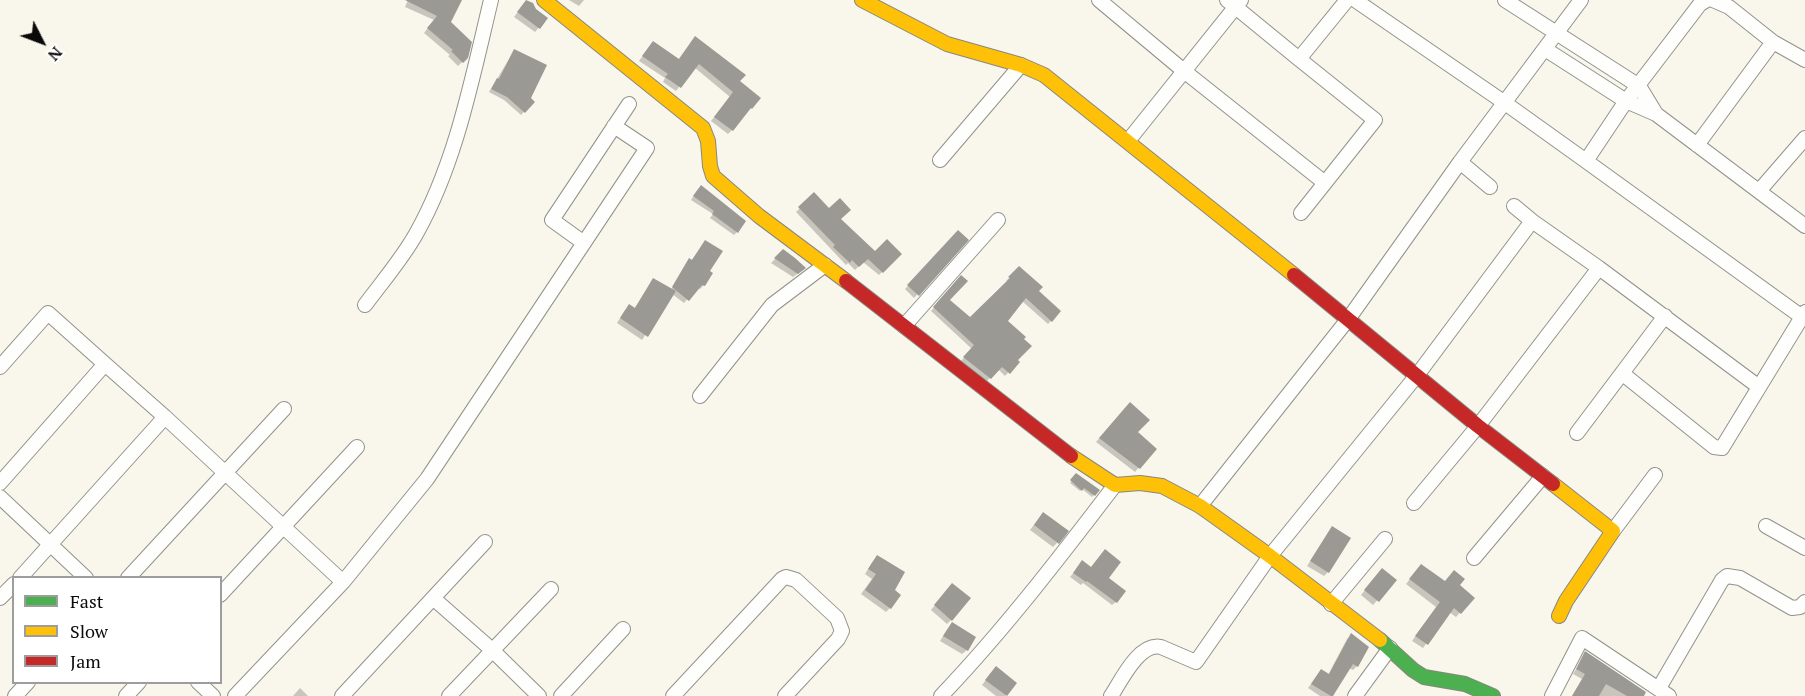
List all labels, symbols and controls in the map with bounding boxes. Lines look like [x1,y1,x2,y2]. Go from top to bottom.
north arrow [12,12,72,72]
text: N [43,42,68,66]
legend [12,576,222,684]
text: Fast [70,589,103,613]
text: Slow [70,619,108,643]
text: Jam [70,649,101,673]

